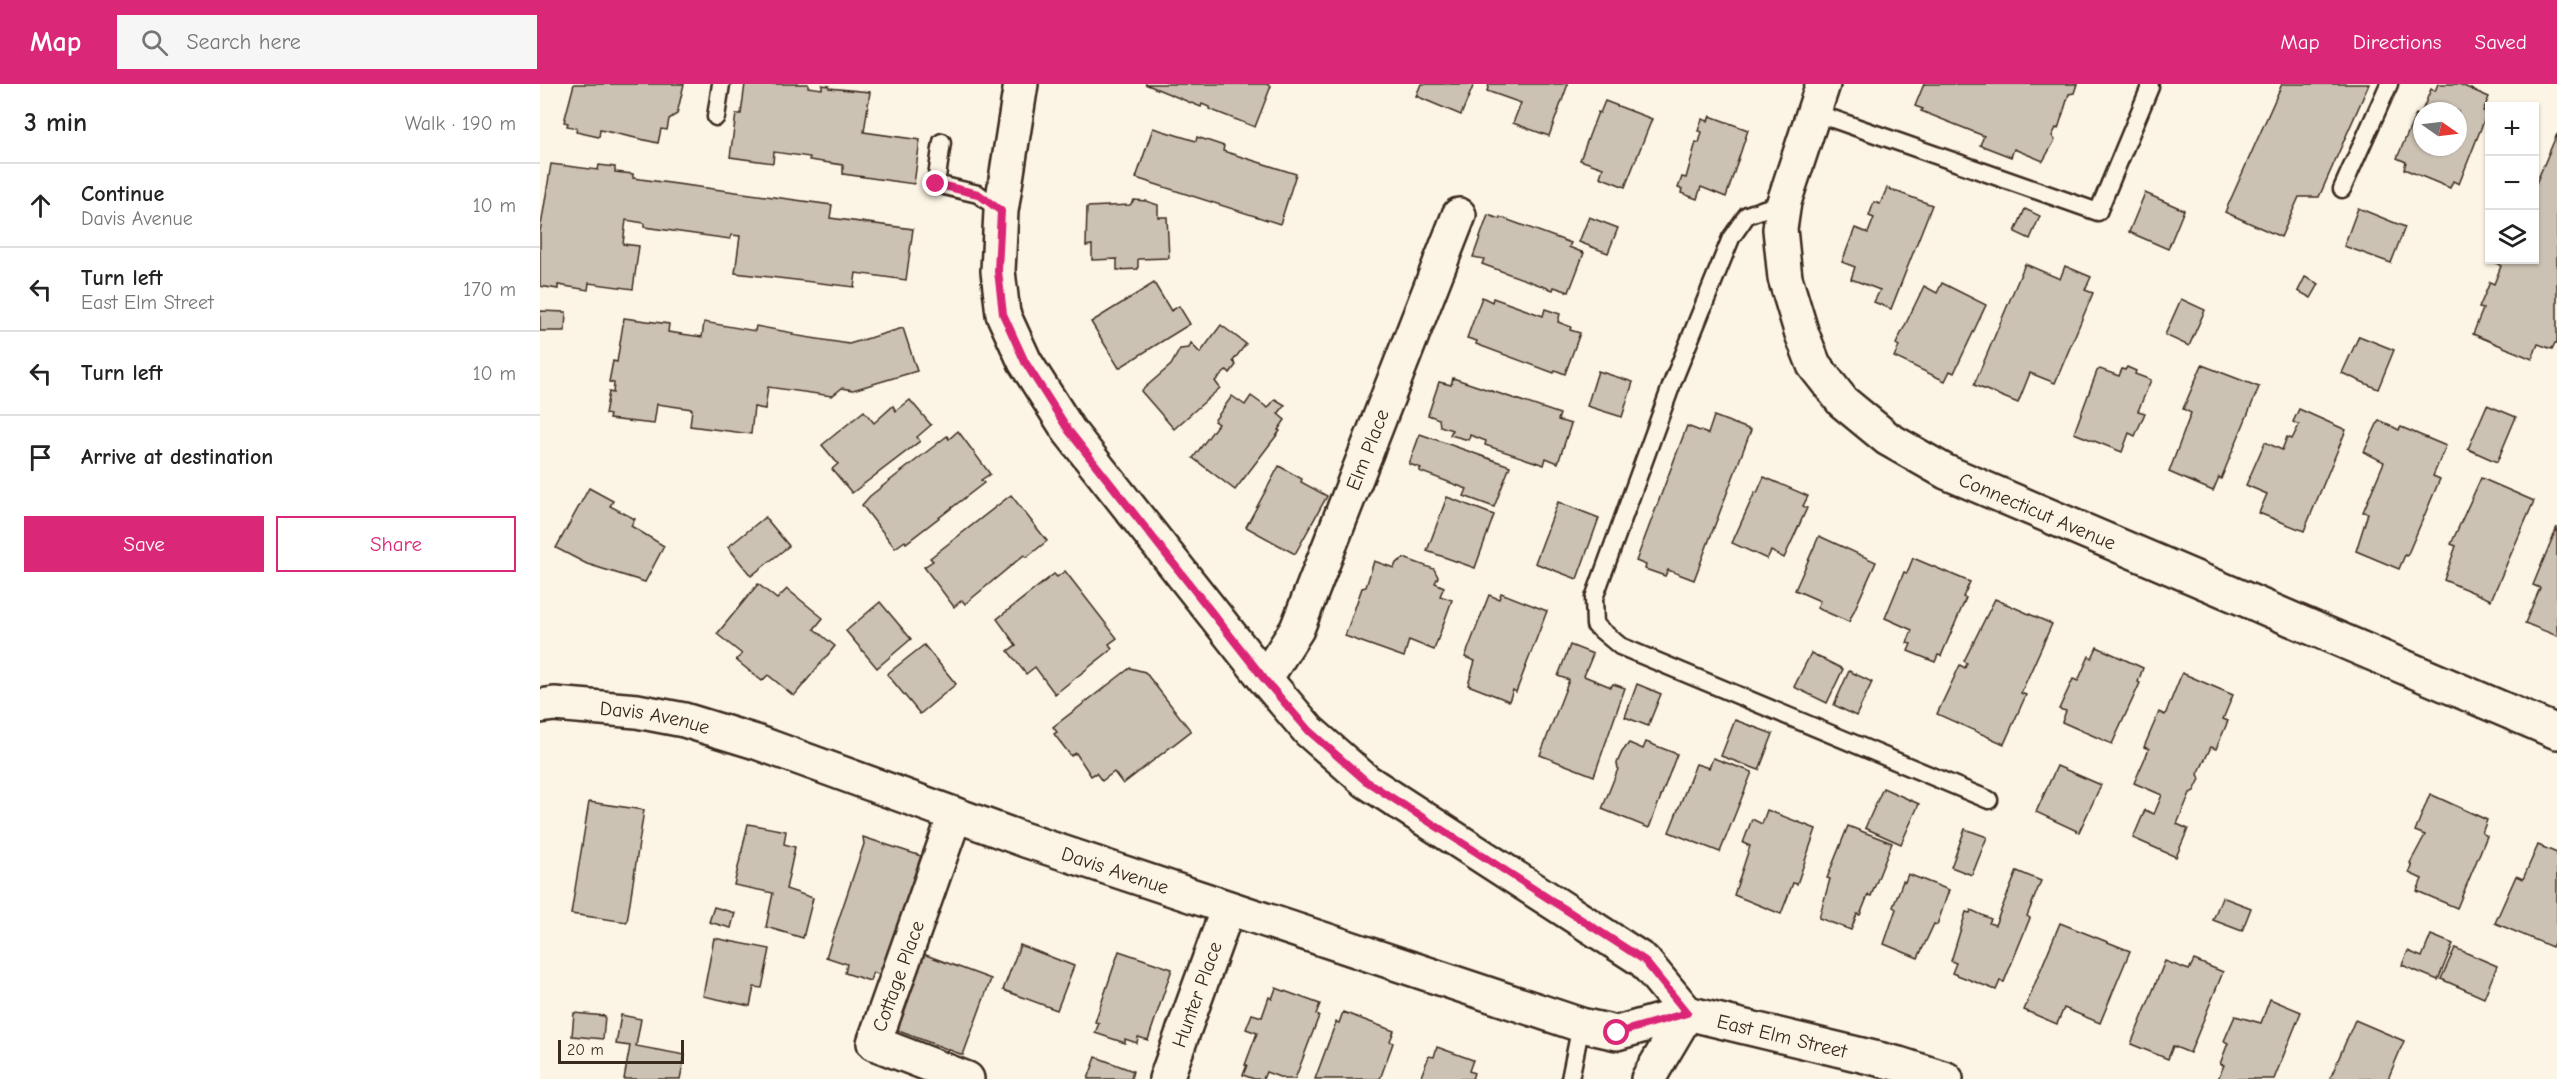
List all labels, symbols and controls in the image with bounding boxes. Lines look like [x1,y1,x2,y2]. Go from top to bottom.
search box [117,15,537,69]
text: Map [30,26,81,58]
icon: search [138,26,171,59]
text: Search here [186,29,301,55]
text: Map [2280,30,2320,54]
text: Directions [2353,30,2442,54]
text: Saved [2475,30,2527,54]
north arrow [2413,102,2467,156]
map controls [2485,102,2539,264]
button: + [2485,102,2539,156]
text: 3 min [24,108,87,138]
text: Walk · 190 m [405,112,516,135]
button: − [2485,156,2539,210]
route end [922,170,948,196]
text: Continue [81,181,164,207]
icon: ahead [24,189,57,222]
text: 10 m [473,194,516,217]
text: Davis Avenue [81,207,193,230]
button: layers [2485,210,2539,264]
text: Turn left [81,265,163,291]
icon: left [24,273,57,306]
text: 170 m [463,278,516,301]
text: East Elm Street [81,291,214,314]
icon: left [24,357,57,390]
text: Turn left [81,360,163,386]
text: 10 m [473,362,516,385]
street label: Elm Place [1341,406,1394,494]
icon: arrive [24,441,57,474]
text: Arrive at destination [81,444,273,470]
street label: Connecticut Avenue [1955,468,2119,555]
button: Save [24,516,264,572]
button: Share [276,516,516,572]
street label: Davis Avenue [599,697,713,739]
street label: Davis Avenue [1058,842,1172,899]
street label: Cottage Place [868,917,929,1035]
street label: Hunter Place [1167,938,1227,1051]
street label: East Elm Street [1715,1010,1850,1063]
route start [1603,1019,1629,1045]
scale bar [558,1037,684,1064]
text: 20 m [567,1041,604,1059]

